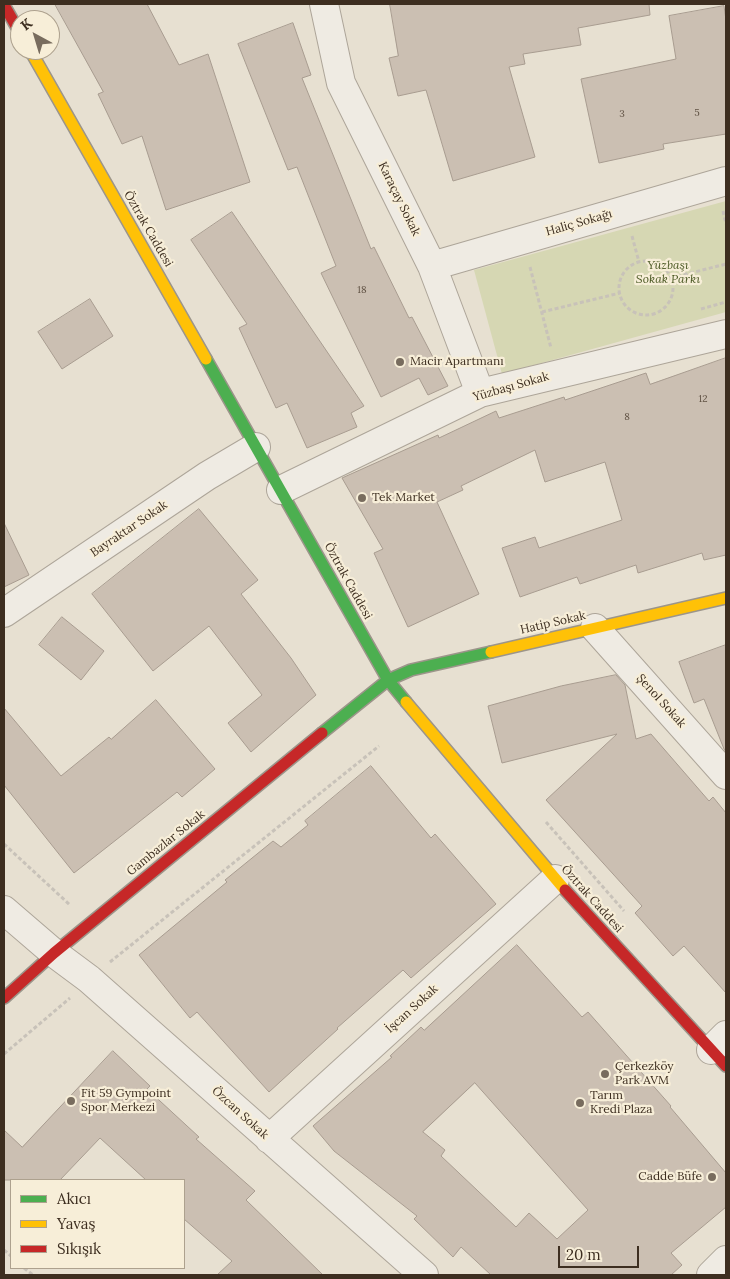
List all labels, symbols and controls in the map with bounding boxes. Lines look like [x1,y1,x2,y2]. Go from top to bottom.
north arrow [10,10,60,60]
text: K [17,14,36,34]
house number: 5 [694,107,700,119]
house number: 3 [619,108,625,120]
street label: Karaçay Sokak [375,160,423,238]
street label: Öztrak Caddesi [120,188,176,270]
street label: Haliç Sokağı [544,207,614,239]
park label: Yüzbaşı Sokak Parkı [636,259,700,287]
house number: 18 [357,284,367,296]
place label: Macir Apartmanı [410,355,504,369]
marker: Macir Apartmanı [394,356,406,368]
street label: Yüzbaşı Sokak [471,369,551,405]
house number: 12 [698,393,708,405]
house number: 8 [624,411,630,423]
place label: Tek Market [372,491,435,505]
marker: Tek Market [356,492,368,504]
street label: Bayraktar Sokak [88,498,170,560]
street label: Öztrak Caddesi [321,540,375,622]
street label: Hatip Sokak [519,608,587,638]
street label: Şenol Sokak [633,671,689,731]
street label: Gambazlar Sokak [124,807,208,879]
street label: Öztrak Caddesi [558,862,626,936]
street label: İşcan Sokak [383,982,441,1036]
place label: Çerkezköy Park AVM [615,1060,674,1088]
marker: Çerkezköy Park AVM [599,1068,611,1080]
street label: Özcan Sokak [209,1084,271,1142]
place label: Fit 59 Gympoint Spor Merkezi [81,1087,171,1115]
place label: Tarım Kredi Plaza [590,1089,652,1117]
marker: Fit 59 Gympoint Spor Merkezi [65,1095,77,1107]
marker: Tarım Kredi Plaza [574,1097,586,1109]
place label: Cadde Büfe [638,1170,702,1184]
marker: Cadde Büfe [706,1171,718,1183]
legend [10,1179,185,1269]
text: Akıcı [57,1189,91,1208]
text: Yavaş [57,1214,95,1233]
scale bar [560,1236,641,1268]
text: Sıkışık [57,1239,101,1258]
text: 20 m [566,1245,601,1264]

